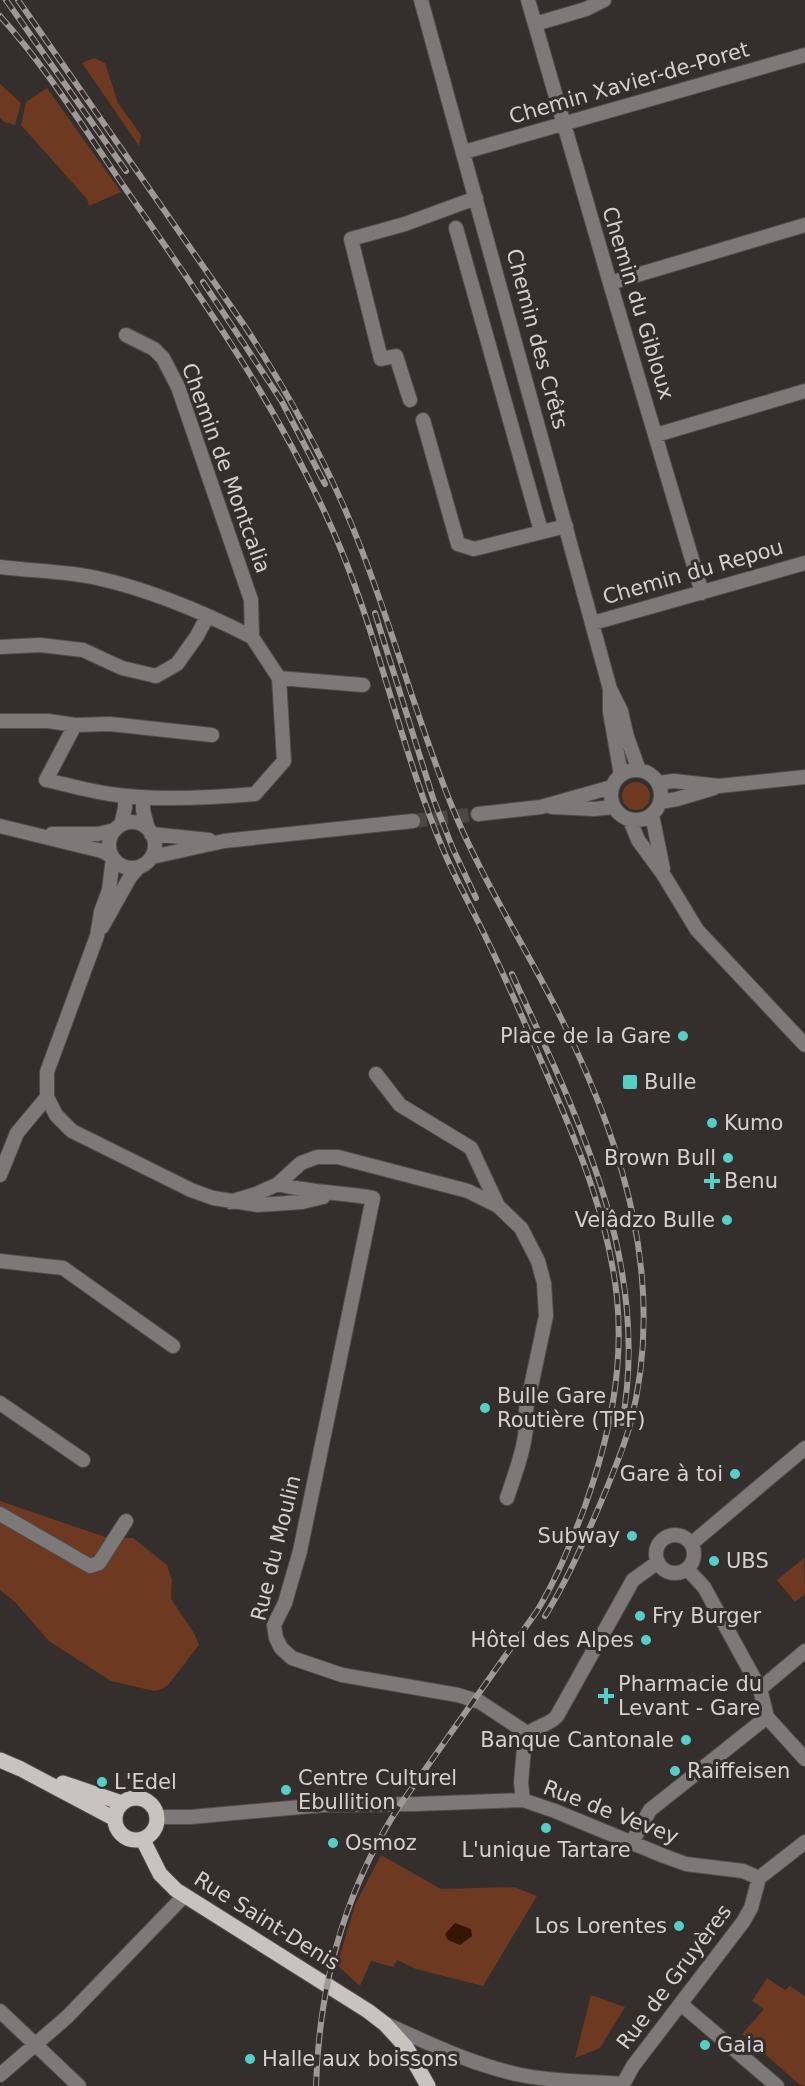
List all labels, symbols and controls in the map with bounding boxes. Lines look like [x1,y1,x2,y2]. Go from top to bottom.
street label: Chemin Xavier-de-Poret [506,37,752,129]
street label: Chemin du Gibloux [597,204,679,402]
street label: Chemin des Crêts [501,246,573,432]
street label: Chemin de Montcalia [177,360,275,576]
street label: Chemin du Repou [600,535,786,609]
place label: Place de la Gare [500,1024,671,1048]
marker: Place de la Gare [676,1029,690,1043]
place label: Bulle [644,1070,696,1094]
marker: Bulle [621,1073,639,1091]
place label: Kumo [724,1111,783,1135]
marker: Kumo [705,1116,719,1130]
place label: Brown Bull [604,1146,716,1170]
marker: Brown Bull [721,1151,735,1165]
place label: Benu [724,1169,778,1193]
marker: Benu [705,1174,719,1188]
place label: Velâdzo Bulle [574,1208,715,1232]
marker: Velâdzo Bulle [720,1213,734,1227]
place label: Bulle Gare Routière (TPF) [497,1384,646,1432]
marker: Bulle Gare Routière (TPF) [478,1401,492,1415]
place label: Gare à toi [620,1462,723,1486]
marker: Gare à toi [728,1467,742,1481]
street label: Rue du Moulin [246,1473,306,1623]
place label: Subway [538,1524,620,1548]
marker: Subway [625,1529,639,1543]
place label: UBS [726,1549,769,1573]
marker: UBS [707,1554,721,1568]
place label: Fry Burger [652,1604,762,1628]
marker: Fry Burger [633,1609,647,1623]
place label: Hôtel des Alpes [470,1628,634,1652]
marker: Hôtel des Alpes [639,1633,653,1647]
place label: Pharmacie du Levant - Gare [618,1672,762,1720]
marker: Pharmacie du Levant - Gare [599,1689,613,1703]
place label: Banque Cantonale [480,1728,674,1752]
marker: Banque Cantonale [679,1733,693,1747]
place label: Raiffeisen [687,1759,790,1783]
marker: Raiffeisen [668,1764,682,1778]
place label: Centre Culturel Ebullition [298,1766,457,1814]
place label: L'Edel [114,1770,177,1794]
marker: L'Edel [95,1775,109,1789]
street label: Rue de Vevey [540,1775,682,1849]
marker: Centre Culturel Ebullition [279,1783,293,1797]
marker: L'unique Tartare [539,1821,553,1835]
place label: Osmoz [345,1831,417,1855]
marker: Osmoz [326,1836,340,1850]
place label: L'unique Tartare [461,1838,631,1862]
street label: Rue Saint-Denis [190,1867,344,1975]
street label: Rue de Gruyères [612,1900,736,2054]
place label: Los Lorentes [535,1914,667,1938]
marker: Los Lorentes [672,1919,686,1933]
place label: Gaia [717,2033,765,2057]
marker: Gaia [698,2038,712,2052]
place label: Halle aux boissons [262,2047,458,2071]
marker: Halle aux boissons [243,2052,257,2066]

